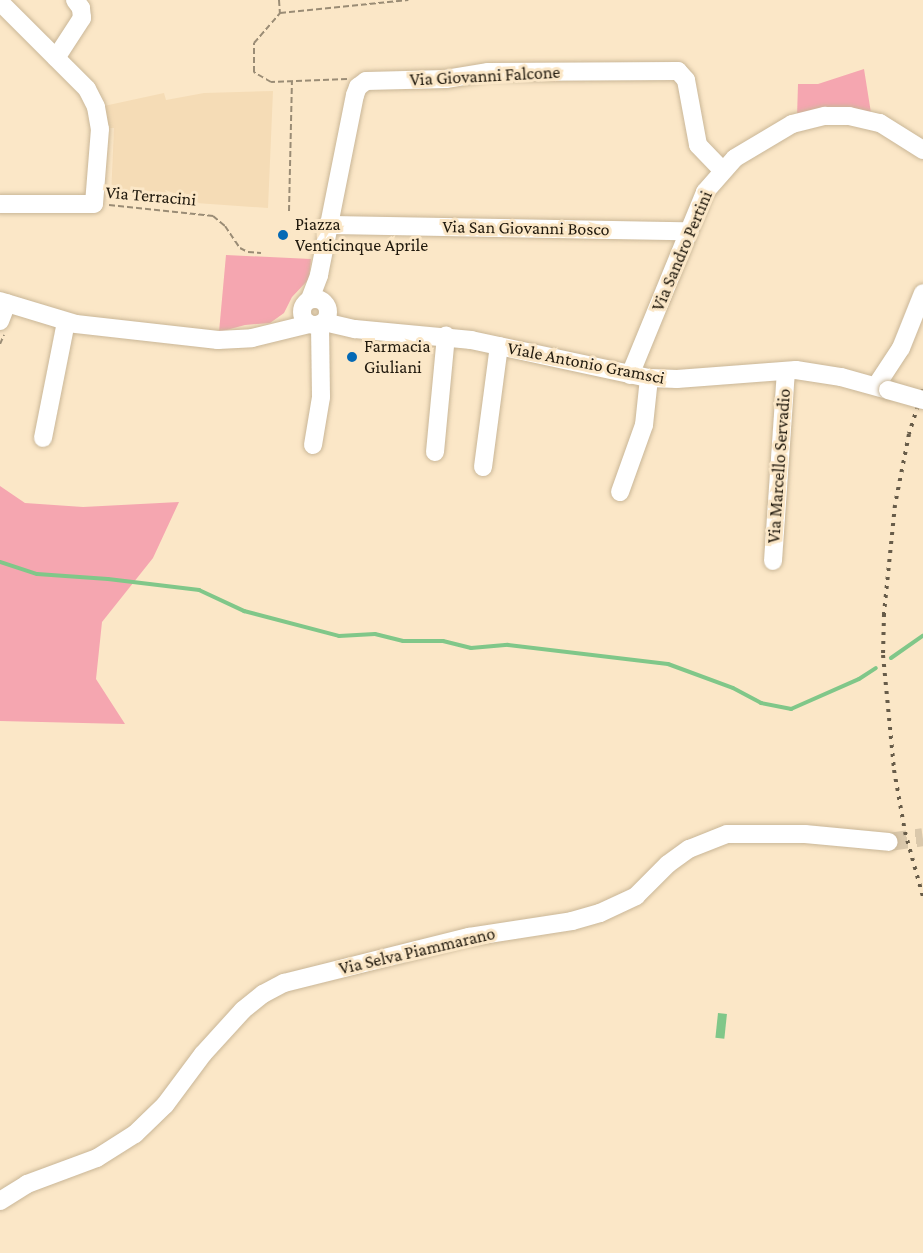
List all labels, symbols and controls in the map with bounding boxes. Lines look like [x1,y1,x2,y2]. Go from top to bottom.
street label: Via Giovanni Falcone [409,61,561,91]
street label: Via Terracini [105,181,197,211]
street label: Via Sandro Pertini [647,188,717,314]
place label: Piazza Venticinque Aprile [295,214,428,256]
street label: Via San Giovanni Bosco [442,216,610,240]
marker: Piazza Venticinque Aprile [276,228,290,242]
place label: Farmacia Giuliani [364,336,431,378]
street label: Viale Antonio Gramsci [505,337,667,389]
marker: Farmacia Giuliani [345,350,359,364]
street label: Via Marcello Servadio [763,388,795,544]
street label: Via Selva Piammarano [337,923,497,979]

